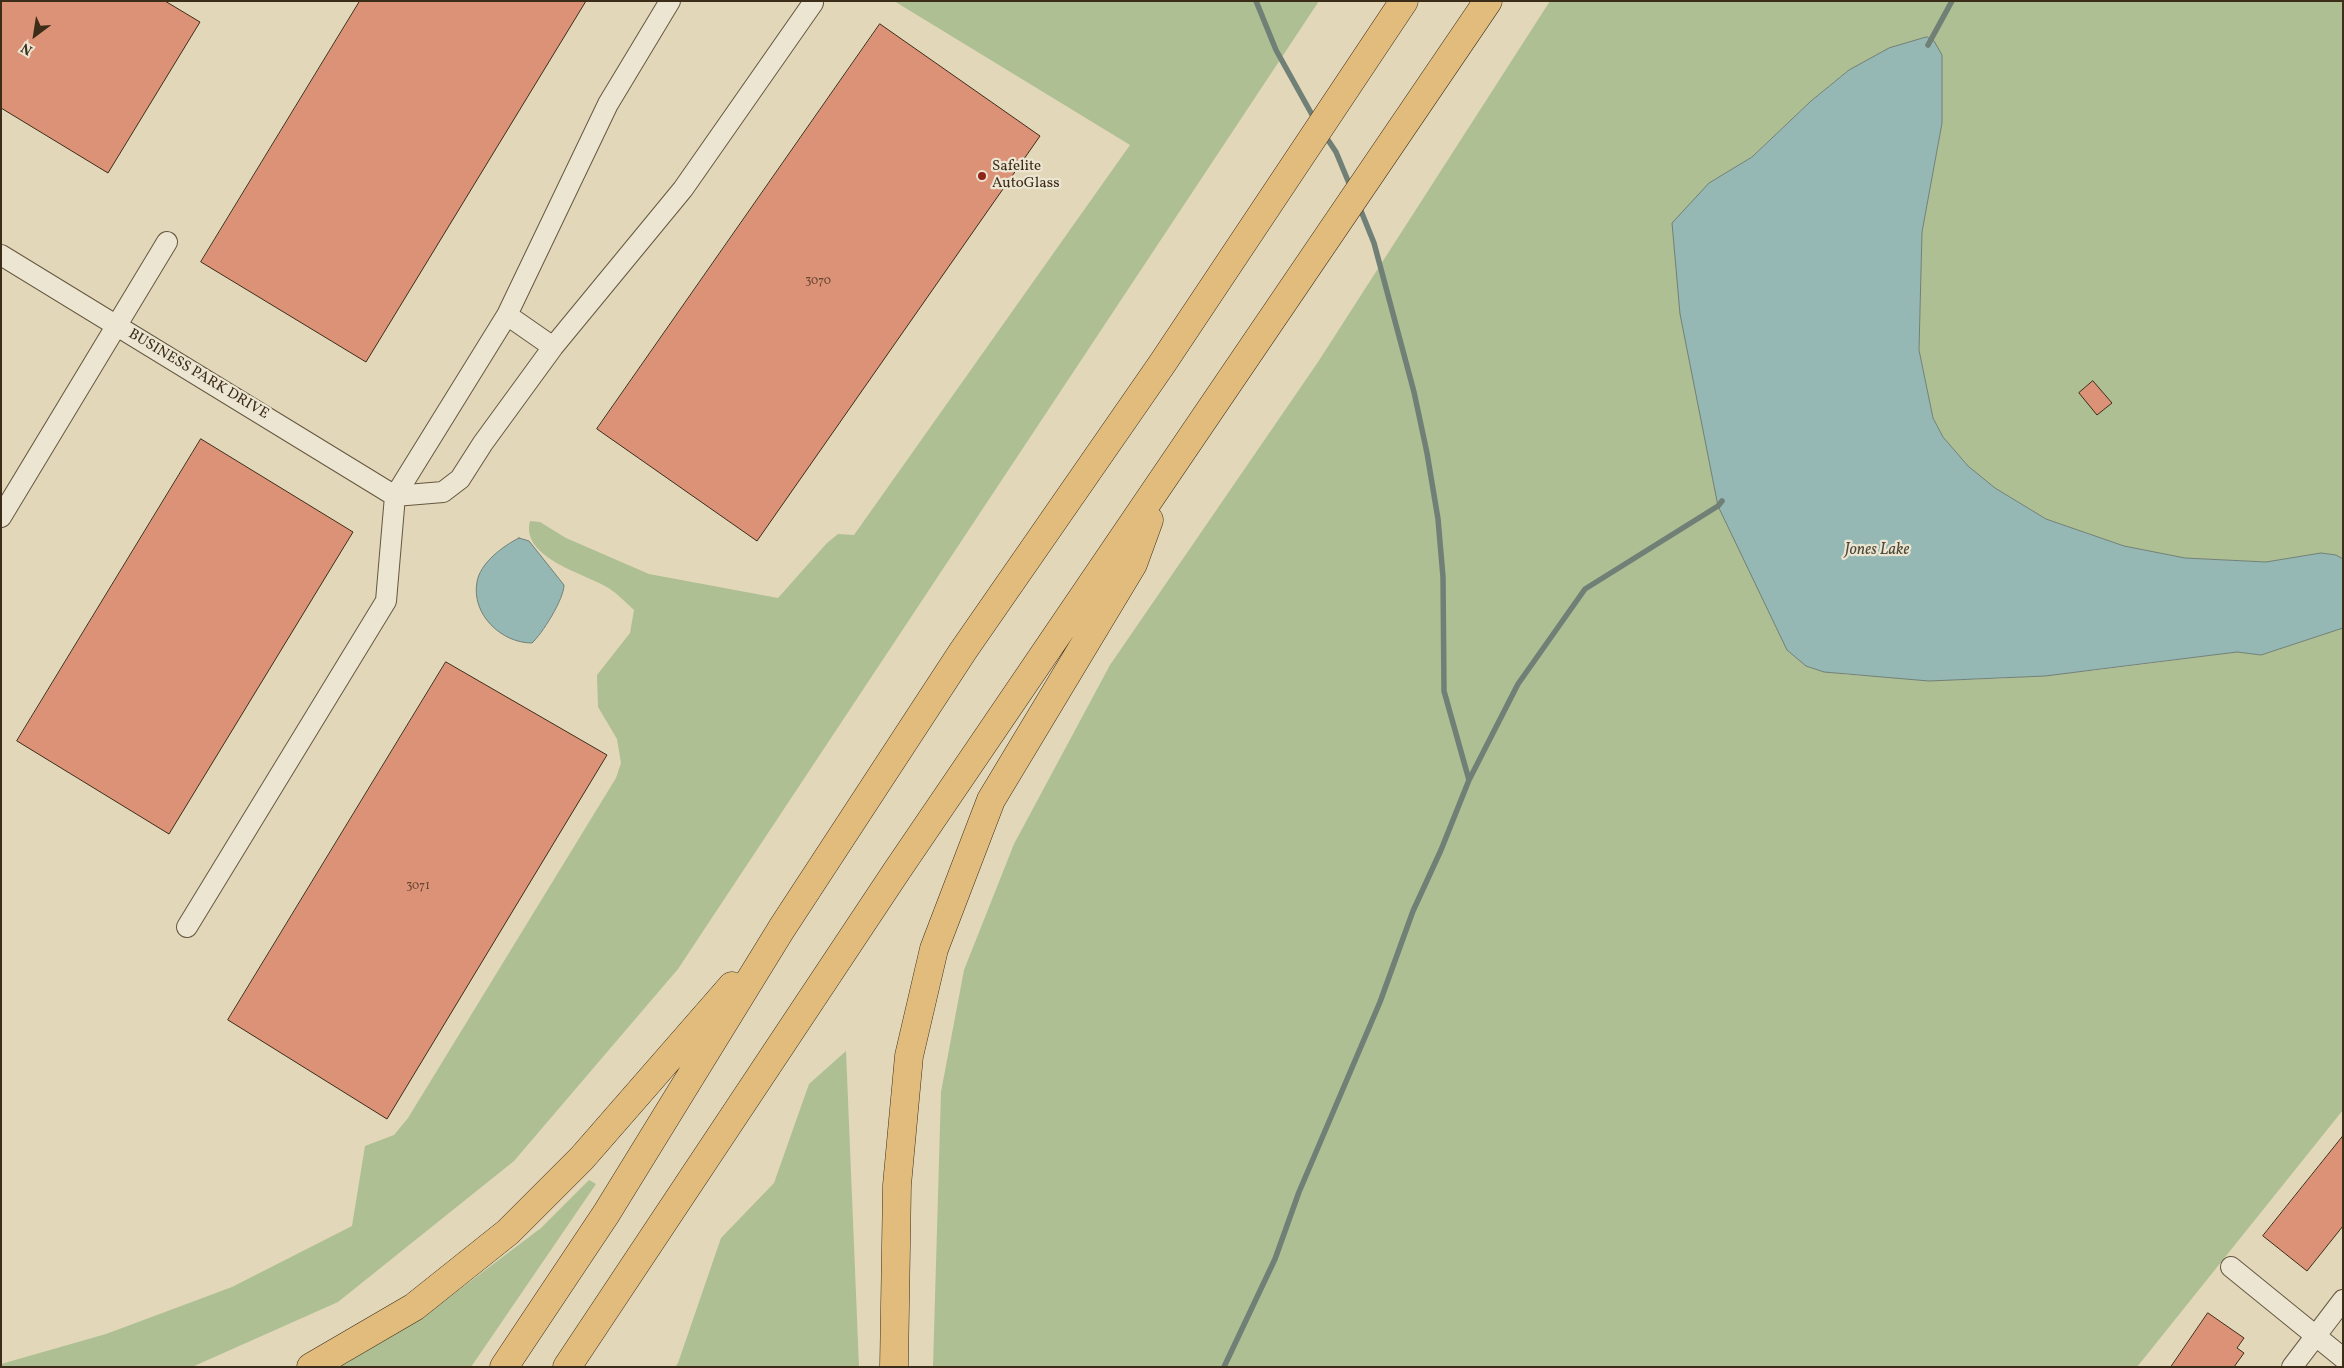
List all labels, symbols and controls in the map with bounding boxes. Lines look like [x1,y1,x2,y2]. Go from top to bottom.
north arrow [10,10,60,60]
text: N [18,38,36,59]
place label: Safelite AutoGlass [992,158,1060,193]
marker: Safelite AutoGlass [976,170,988,182]
house number: 3070 [805,275,831,289]
street label: BUSINESS PARK DRIVE [125,326,271,424]
water label: Jones Lake [1845,541,1909,561]
house number: 3071 [406,880,430,894]

